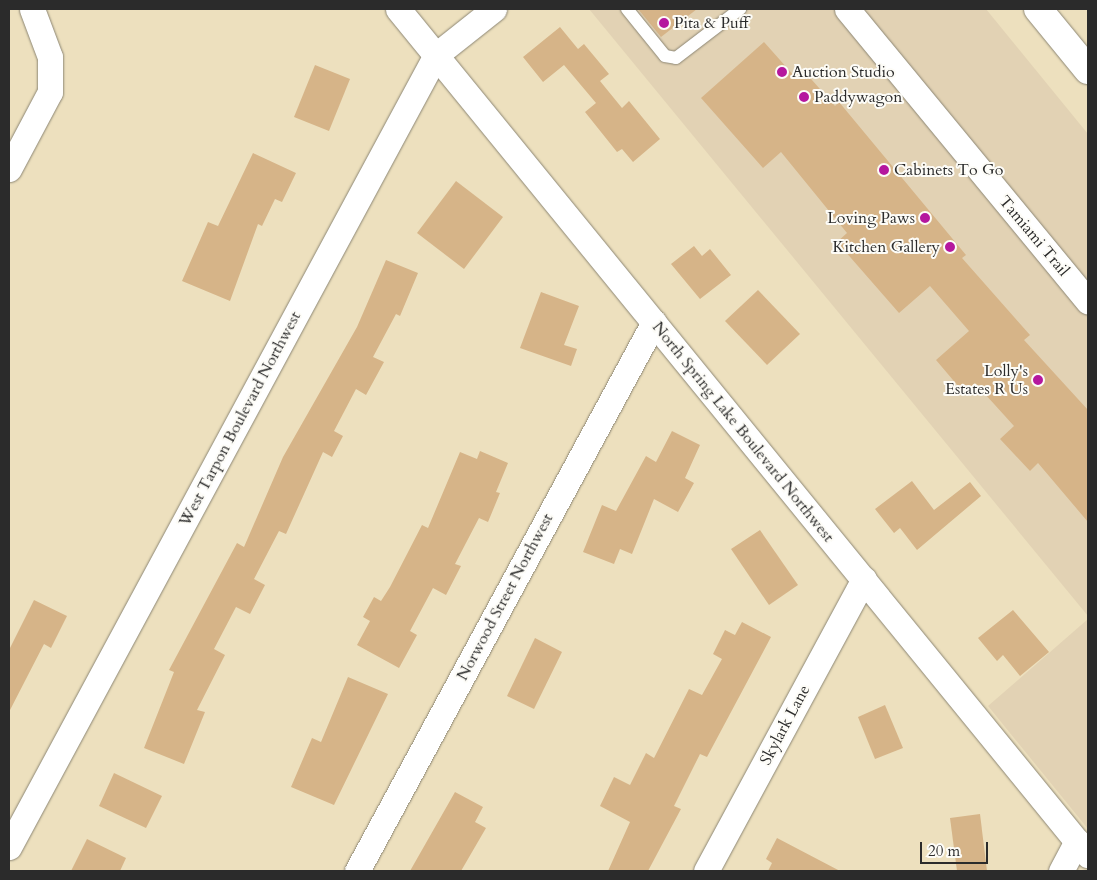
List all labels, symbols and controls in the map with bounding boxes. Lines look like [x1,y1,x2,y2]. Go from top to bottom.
place label: Pita & Puff [674,13,748,33]
marker: Pita & Puff [658,17,670,29]
place label: Auction Studio [792,62,895,82]
marker: Auction Studio [776,66,788,78]
place label: Paddywagon [814,87,902,107]
marker: Paddywagon [798,91,810,103]
place label: Cabinets To Go [894,160,1003,180]
marker: Cabinets To Go [878,164,890,176]
street label: Tamiami Trail [995,192,1073,280]
place label: Loving Paws [827,208,915,228]
marker: Loving Paws [919,212,931,224]
place label: Kitchen Gallery [833,237,940,257]
marker: Kitchen Gallery [944,241,956,253]
street label: West Tarpon Boulevard Northwest [175,308,305,530]
street label: North Spring Lake Boulevard Northwest [648,318,838,546]
place label: Lolly's Estates R Us [945,361,1028,399]
marker: Lolly's Estates R Us [1032,374,1044,386]
street label: Norwood Street Northwest [453,510,557,684]
street label: Skylark Lane [756,682,814,768]
scale bar [922,832,990,864]
text: 20 m [928,841,960,861]

